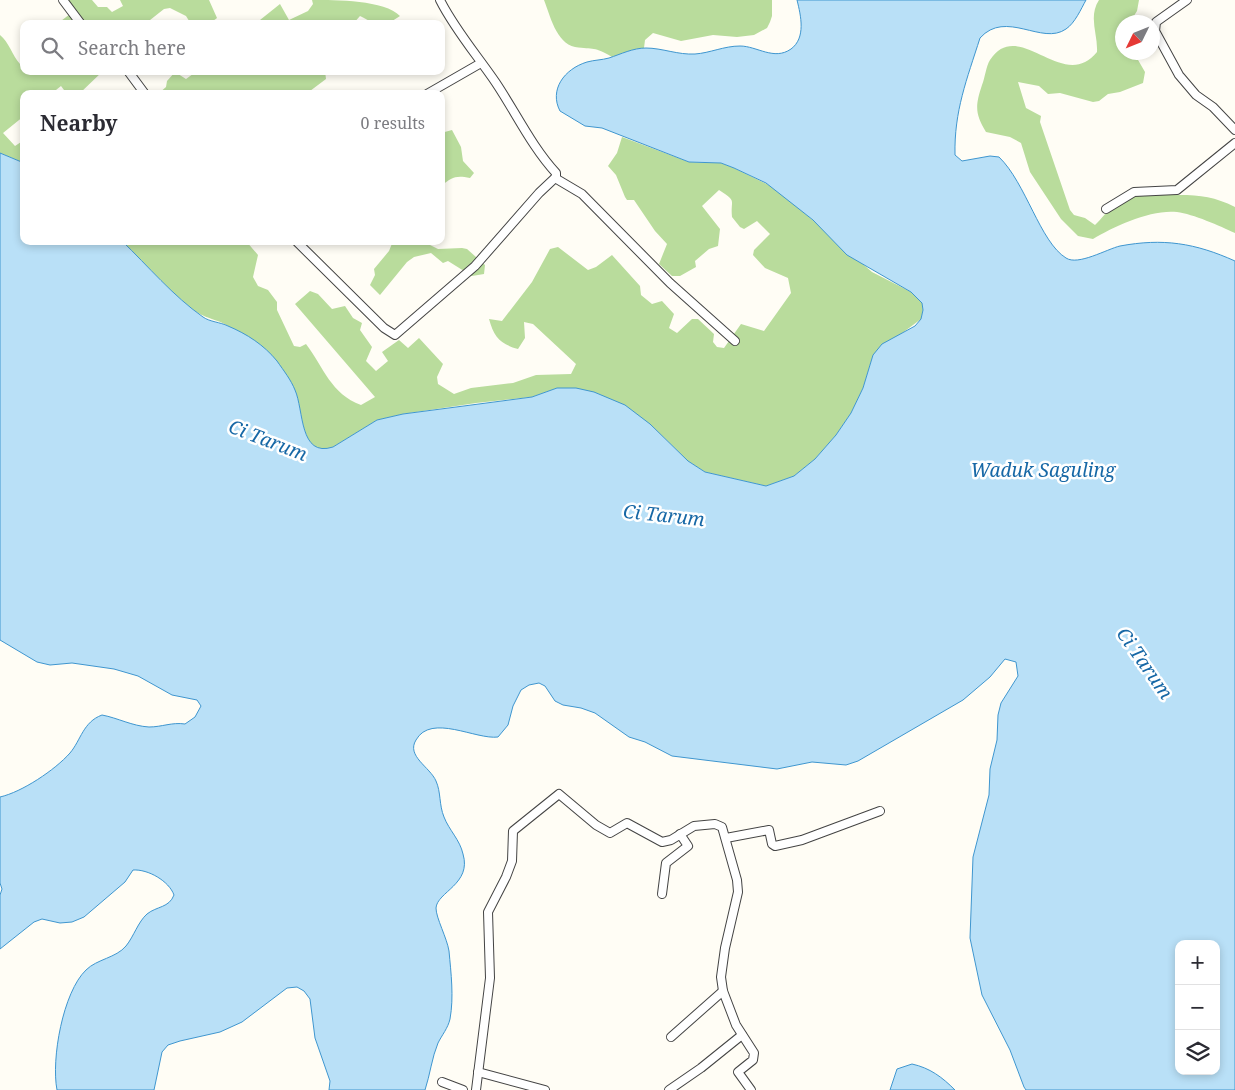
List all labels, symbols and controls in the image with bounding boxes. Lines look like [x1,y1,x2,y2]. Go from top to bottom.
north arrow [1115,15,1160,60]
search box [20,20,445,75]
icon: search [38,34,66,62]
text: Search here [78,35,186,61]
text: Nearby [40,109,118,137]
text: 0 results [361,112,425,134]
water label: Ci Tarum [225,413,311,467]
water label: Waduk Saguling [971,457,1117,483]
water label: Ci Tarum [622,498,706,532]
water label: Ci Tarum [1111,622,1179,704]
map controls [1175,940,1220,1075]
button: + [1175,940,1220,985]
button: − [1175,985,1220,1030]
button: layers [1175,1030,1220,1075]

